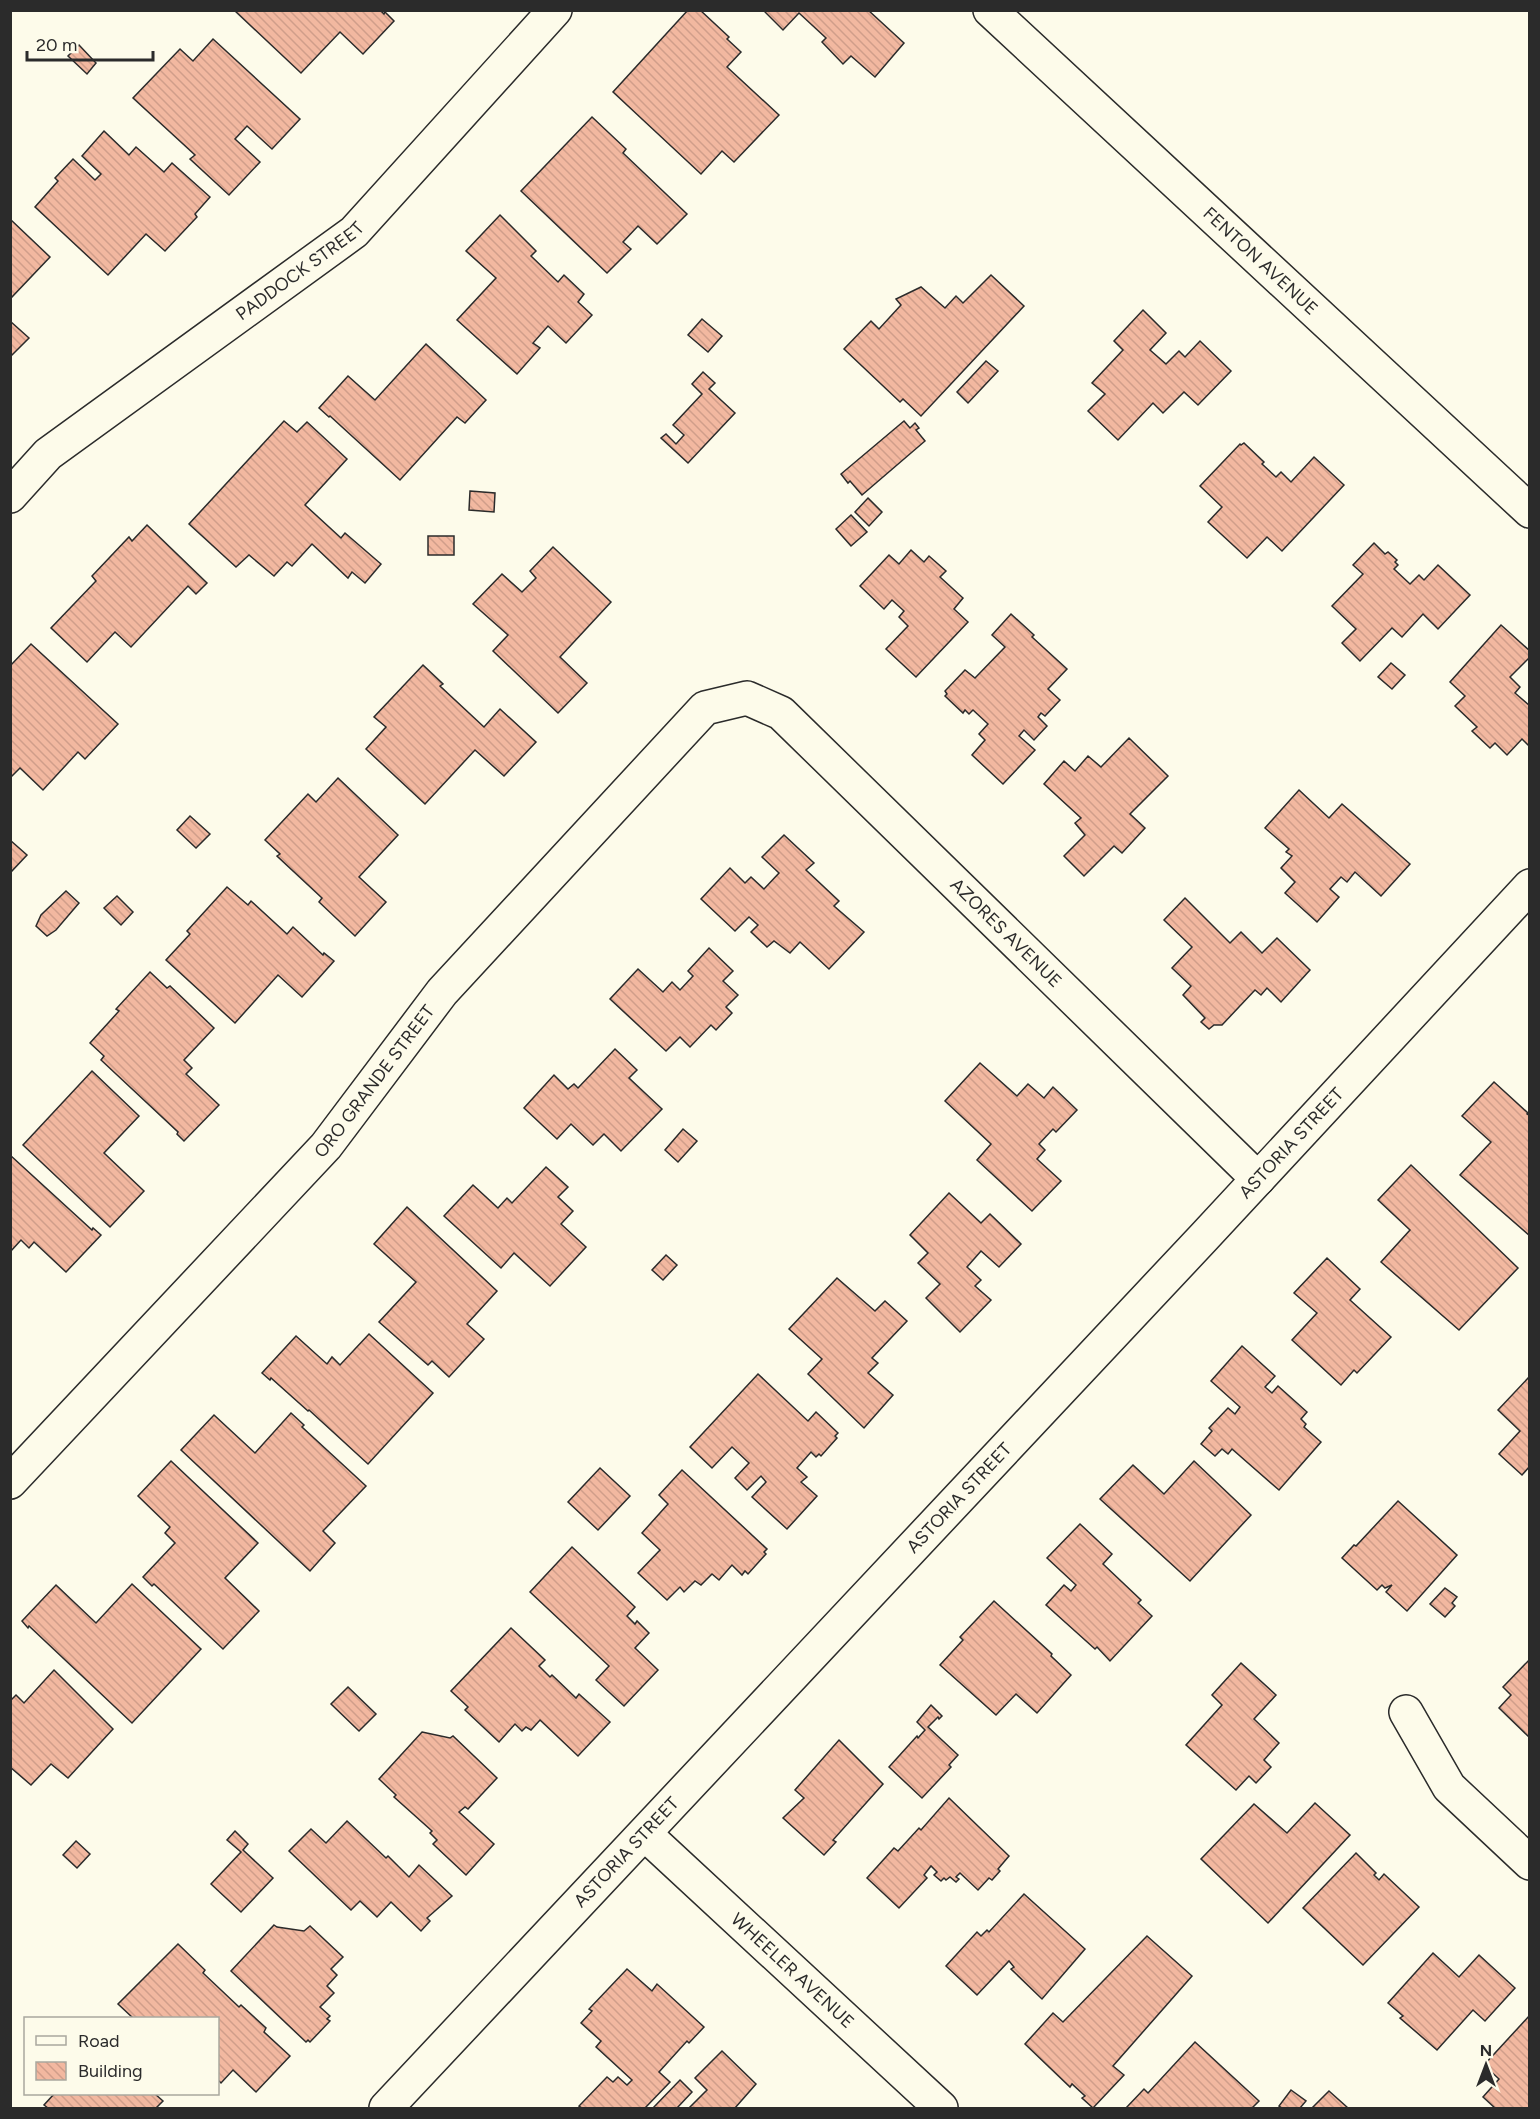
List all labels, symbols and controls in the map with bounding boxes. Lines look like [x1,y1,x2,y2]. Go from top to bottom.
scale bar [27,24,153,62]
text: 20 m [36,34,77,56]
street label: FENTON AVENUE [1199,202,1322,320]
street label: PADDOCK STREET [232,217,369,325]
street label: AZORES AVENUE [946,874,1066,992]
street label: ORO GRANDE STREET [310,1001,439,1162]
street label: ASTORIA STREET [1234,1083,1348,1203]
street label: ASTORIA STREET [902,1438,1016,1558]
street label: ASTORIA STREET [569,1792,683,1912]
street label: WHEELER AVENUE [726,1908,859,2033]
legend [24,2017,219,2095]
text: Road [78,2030,119,2052]
north arrow [1456,2035,1516,2095]
text: N [1480,2041,1492,2060]
text: Building [78,2060,143,2082]

